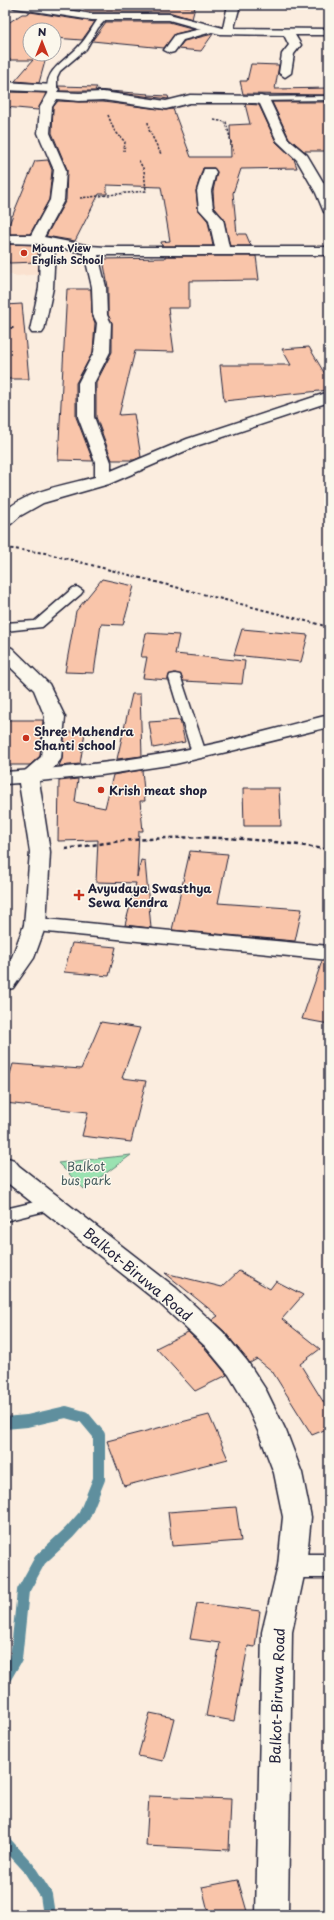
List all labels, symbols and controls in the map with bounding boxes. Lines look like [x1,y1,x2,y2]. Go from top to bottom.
north arrow [22,22,62,62]
text: N [38,23,47,40]
place label: Mount View English School [32,240,103,267]
marker: Mount View English School [19,248,29,258]
place label: Shree Mahendra Shanti school [34,722,134,754]
marker: Shree Mahendra Shanti school [21,733,31,743]
place label: Krish meat shop [109,781,207,799]
marker: Krish meat shop [96,785,106,795]
place label: Avyudaya Swasthya Sewa Kendra [87,879,212,911]
marker: Avyudaya Swasthya Sewa Kendra [73,889,85,901]
park label: Balkot bus park [61,1157,111,1189]
street label: Balkot-Biruwa Road [79,1222,197,1326]
street label: Balkot-Biruwa Road [264,1627,290,1765]

